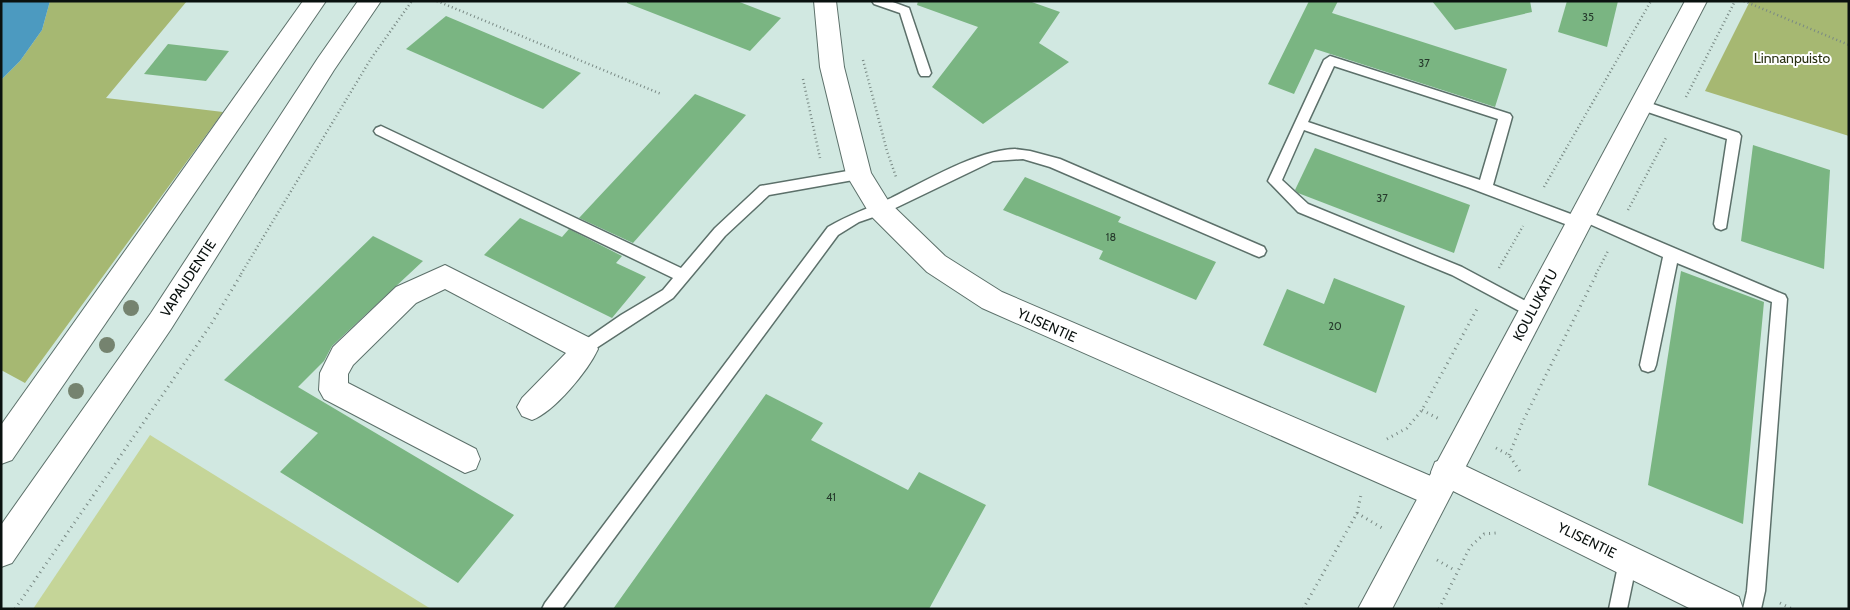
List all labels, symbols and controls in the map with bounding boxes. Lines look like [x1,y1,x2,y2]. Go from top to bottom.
house number: 35 [1582,10,1594,24]
park label: Linnanpuisto [1754,49,1831,67]
house number: 37 [1418,56,1430,70]
house number: 37 [1376,191,1388,205]
house number: 18 [1106,230,1116,244]
street label: VAPAUDENTIE [156,236,220,320]
street label: KOULUKATU [1509,266,1561,344]
street label: YLISENTIE [1014,304,1080,346]
house number: 20 [1328,319,1342,333]
house number: 41 [826,490,836,504]
street label: YLISENTIE [1554,518,1620,562]

